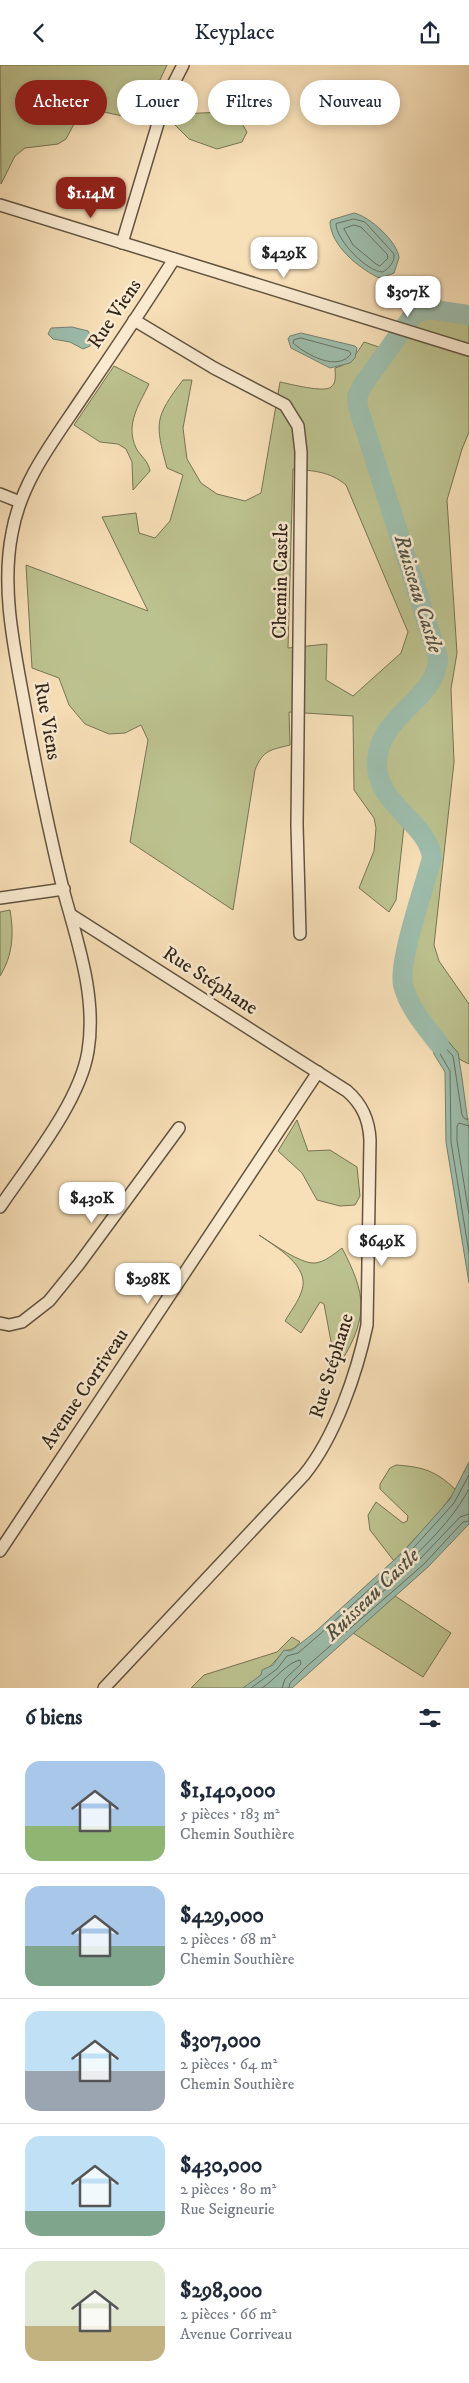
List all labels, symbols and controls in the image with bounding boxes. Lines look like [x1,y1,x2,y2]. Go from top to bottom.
icon: back [25,19,53,47]
text: Keyplace [194,19,275,46]
icon: share [416,19,444,47]
chip: Acheter [15,80,107,125]
chip: Louer [117,80,198,125]
chip: Filtres [208,80,290,125]
chip: Nouveau [300,80,400,125]
pin: $1.14M [50,177,132,219]
text: $1.14M [67,183,115,203]
pin: $429K [249,237,319,279]
text: $429K [261,243,307,263]
street label: Rue Viens [83,274,148,354]
pin: $307K [373,275,443,318]
text: $307K [387,282,429,302]
street label: Chemin Castle [267,523,295,639]
water label: Ruisseau Castle [387,531,449,657]
street label: Rue Viens [28,680,66,762]
street label: Rue Stéphane [158,941,262,1021]
pin: $430K [57,1181,127,1224]
text: $430K [70,1188,114,1208]
pin: $649K [347,1225,417,1267]
text: $649K [359,1231,405,1251]
pin: $298K [113,1263,183,1305]
text: $298K [126,1269,170,1289]
street label: Rue Stéphane [304,1311,360,1421]
street label: Avenue Corriveau [35,1324,135,1454]
water label: Ruisseau Castle [318,1543,426,1647]
icon: filters [416,1704,444,1732]
text: 6 biens [25,1705,82,1731]
text: $1,140,000 [180,1778,275,1804]
icon: home [65,1781,125,1841]
text: 5 pièces · 183 m² [180,1804,280,1824]
text: Chemin Southière [180,1824,294,1844]
text: $429,000 [180,1903,264,1929]
icon: home [65,1906,125,1966]
text: 2 pièces · 68 m² [180,1929,276,1949]
text: Chemin Southière [180,1949,294,1969]
text: $307,000 [180,2028,261,2054]
icon: home [65,2031,125,2091]
text: 2 pièces · 64 m² [180,2054,277,2074]
text: Chemin Southière [180,2074,294,2094]
text: $430,000 [180,2153,262,2179]
icon: home [65,2156,125,2216]
text: 2 pièces · 80 m² [180,2179,276,2199]
text: Rue Seigneurie [180,2199,275,2219]
text: $298,000 [180,2278,262,2304]
icon: home [65,2281,125,2341]
text: 2 pièces · 66 m² [180,2304,276,2324]
text: Avenue Corriveau [180,2324,292,2344]

